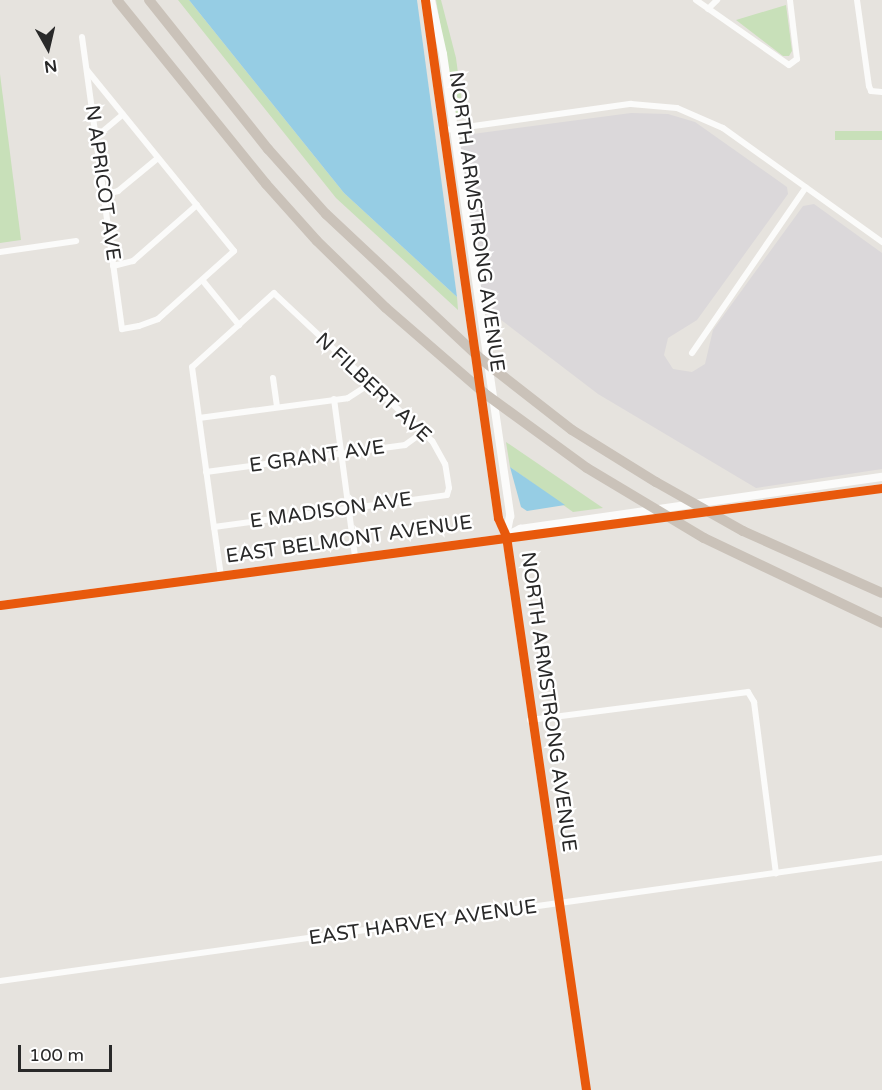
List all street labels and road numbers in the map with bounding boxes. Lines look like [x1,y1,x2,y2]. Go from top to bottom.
street label: NORTH ARMSTRONG AVENUE [443,70,509,374]
street label: N APRICOT AVE [79,104,125,262]
street label: N FILBERT AVE [310,328,436,448]
street label: E GRANT AVE [248,436,386,478]
street label: E MADISON AVE [248,488,414,534]
street label: EAST BELMONT AVENUE [224,511,474,569]
street label: NORTH ARMSTRONG AVENUE [515,550,581,854]
street label: EAST HARVEY AVENUE [307,895,539,951]

